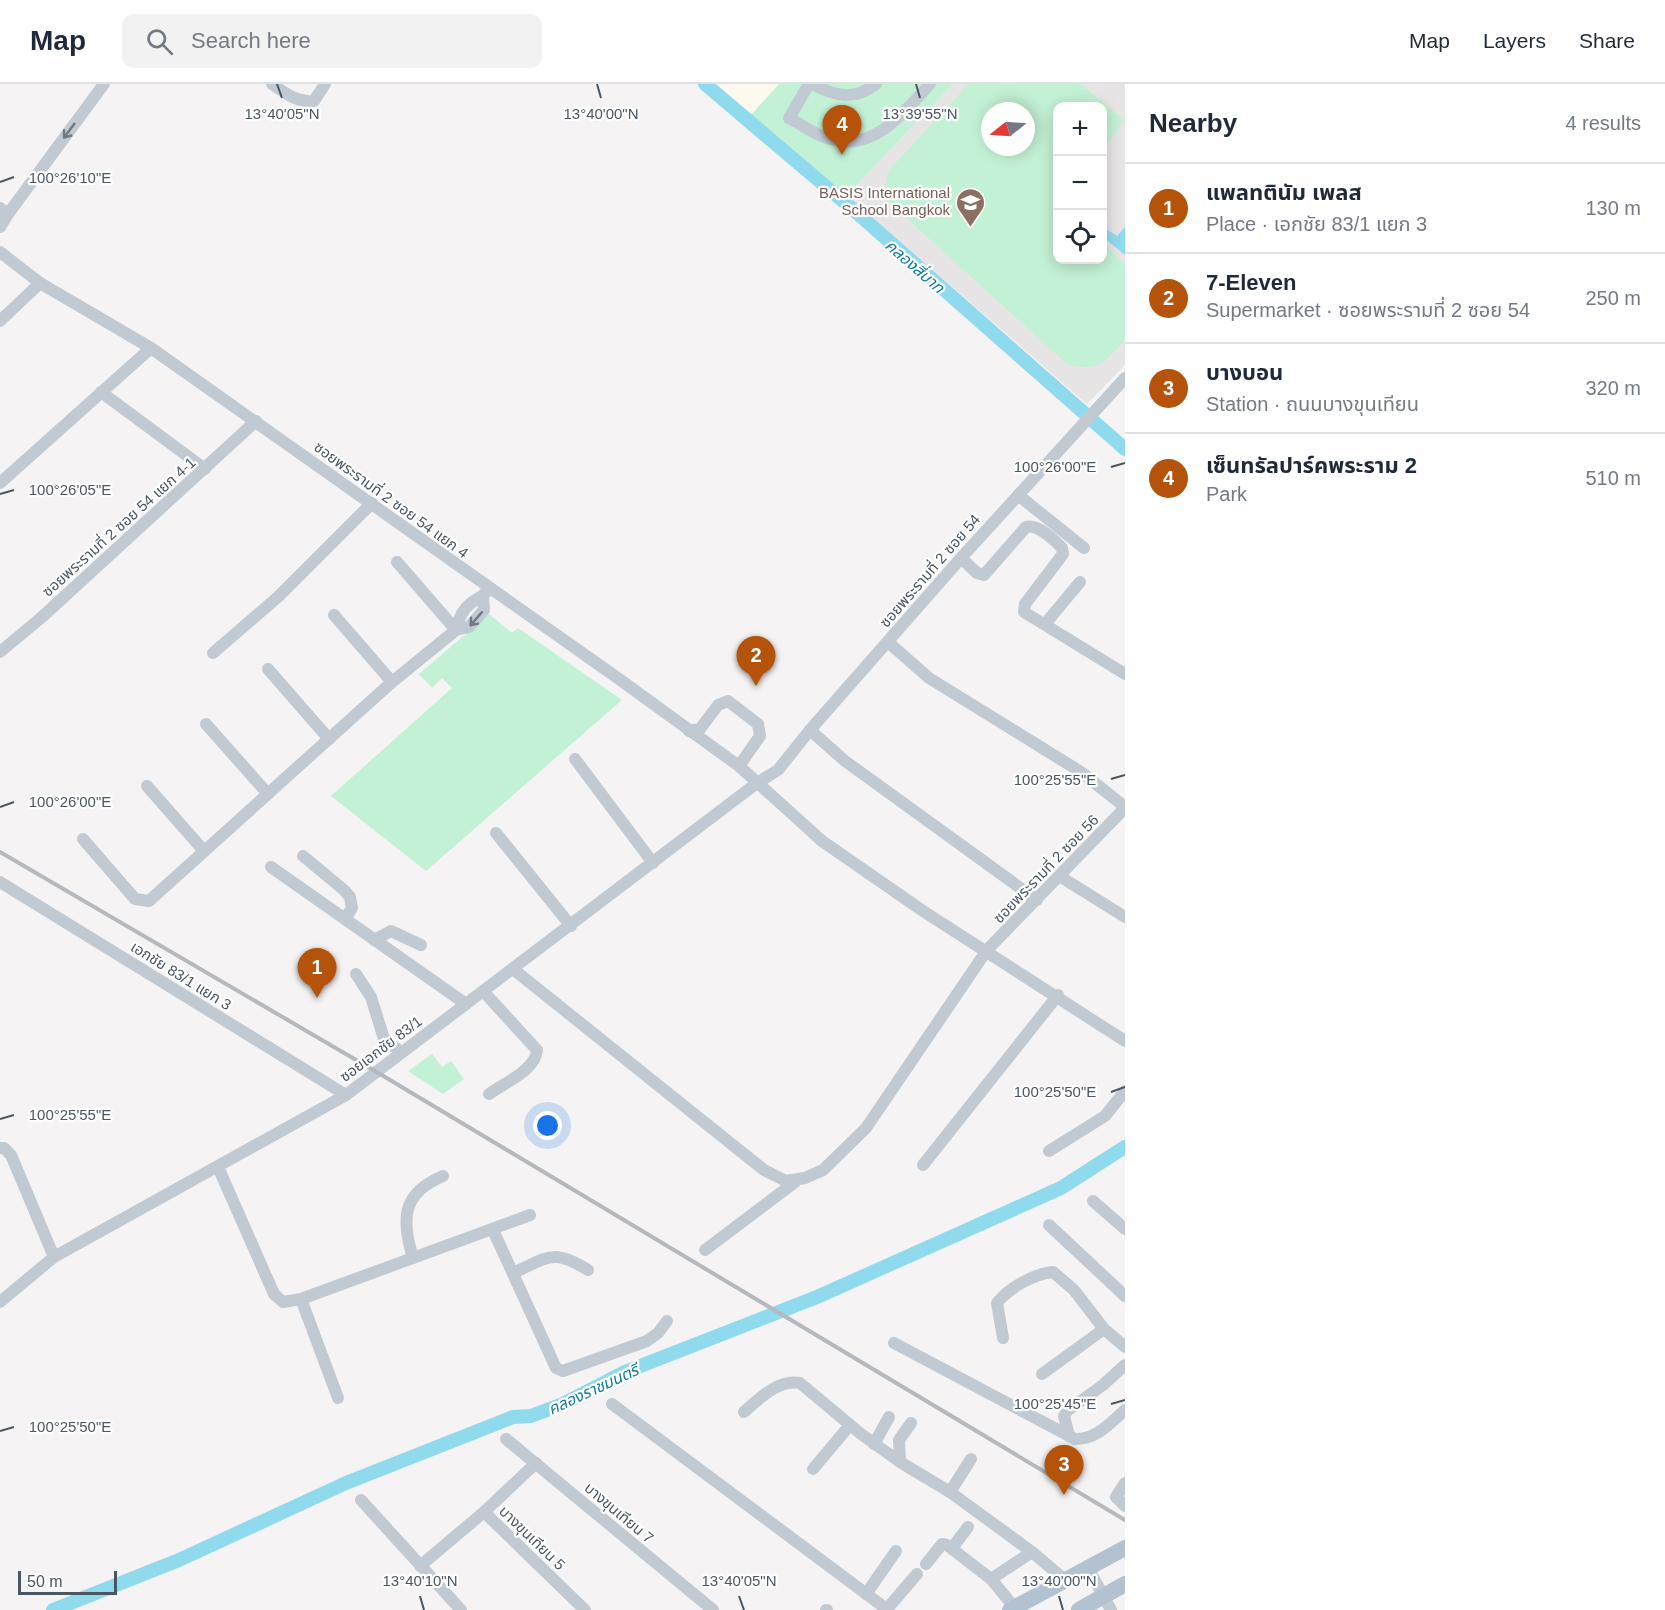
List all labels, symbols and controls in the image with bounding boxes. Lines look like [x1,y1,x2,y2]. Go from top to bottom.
search box [122,14,542,68]
text: Map [30,25,86,56]
icon: search [143,25,176,58]
text: Search here [191,28,311,53]
text: Map [1409,29,1450,52]
text: Layers [1483,29,1546,52]
text: Share [1579,29,1635,52]
north arrow [981,102,1035,156]
map controls [1053,102,1107,264]
button: + [1053,102,1107,156]
text: 13°40'05"N [244,105,320,122]
text: 13°40'00"N [563,105,639,122]
text: 13°39'55"N [882,105,958,122]
pin: 4 [822,106,862,155]
text: Nearby [1149,108,1237,138]
text: 4 results [1565,112,1641,134]
one-way arrow [63,122,75,138]
button: − [1053,156,1107,210]
text: 100°26'10"E [29,169,111,186]
text: แพลทตินัม เพลส [1206,180,1362,205]
place label: BASIS International School Bangkok [819,184,950,218]
school or university icon: BASIS International School Bangkok [955,186,987,228]
text: 1 [1163,197,1174,219]
text: 130 m [1585,197,1641,219]
button: locate [1053,210,1107,264]
text: Place · เอกชัย 83/1 แยก 3 [1206,213,1427,235]
water label: คลองสี่บาท [882,234,950,297]
text: 7-Eleven [1206,270,1297,295]
text: 2 [1163,287,1174,309]
text: 250 m [1585,287,1641,309]
text: Supermarket · ซอยพระรามที่ 2 ซอย 54 [1206,299,1530,321]
text: บางบอน [1206,360,1283,385]
text: 3 [1163,377,1174,399]
text: 320 m [1585,377,1641,399]
text: Station · ถนนบางขุนเทียน [1206,393,1419,415]
street label: ซอยพระรามที่ 2 ซอย 54 แยก 4 [311,436,473,561]
street label: ซอยพระรามที่ 2 ซอย 54 แยก 4-1 [37,452,199,600]
text: เซ็นทรัลปาร์คพระราม 2 [1206,453,1417,478]
text: 100°26'00"E [1014,458,1096,475]
text: 4 [1163,467,1174,489]
text: 510 m [1585,467,1641,489]
text: 100°26'05"E [29,481,111,498]
text: Park [1206,483,1247,505]
street label: ซอยพระรามที่ 2 ซอย 54 [875,510,983,631]
one-way arrow [469,611,483,626]
pin: 2 [736,636,776,686]
text: 100°25'55"E [1014,771,1096,788]
text: 100°26'00"E [29,793,111,810]
street label: ซอยพระรามที่ 2 ซอย 56 [988,810,1102,926]
street label: เอกชัย 83/1 แยก 3 [128,938,235,1013]
pin: 1 [298,948,336,998]
street label: ซอยเอกชัย 83/1 [336,1012,425,1085]
text: 100°25'50"E [1014,1083,1096,1100]
text: 100°25'55"E [29,1106,111,1123]
your location [533,1111,562,1140]
water label: คลองราชมนตรี [545,1360,643,1418]
text: 100°25'45"E [1014,1395,1096,1412]
text: 100°25'50"E [29,1418,111,1435]
pin: 3 [1044,1446,1084,1495]
street label: บางขุนเทียน 7 [581,1479,657,1547]
street label: บางขุนเทียน 5 [495,1502,569,1574]
scale bar [18,1568,117,1596]
text: 13°40'10"N [382,1572,458,1589]
text: 13°40'05"N [701,1572,777,1589]
text: 13°40'00"N [1021,1572,1097,1589]
text: 50 m [27,1573,63,1590]

